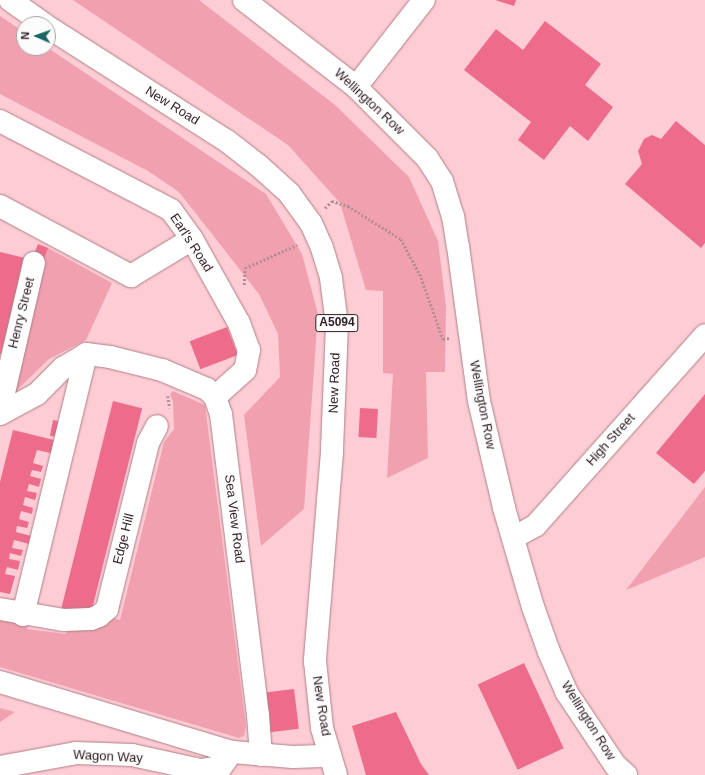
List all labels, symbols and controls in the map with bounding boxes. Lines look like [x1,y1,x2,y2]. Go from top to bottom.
north arrow [16,16,56,56]
text: N [19,31,31,40]
street label: Wellington Row [331,66,407,138]
street label: New Road [142,83,202,129]
street label: Earl's Road [166,211,216,275]
street label: Henry Street [6,276,38,350]
road number: A5094 [315,313,359,333]
street label: New Road [326,352,344,414]
street label: Wellington Row [466,359,498,451]
street label: High Street [583,411,639,469]
street label: Sea View Road [221,474,247,564]
street label: Edge Hill [110,512,138,566]
street label: New Road [309,675,333,737]
street label: Wellington Row [558,679,618,763]
street label: Wagon Way [73,747,143,767]

